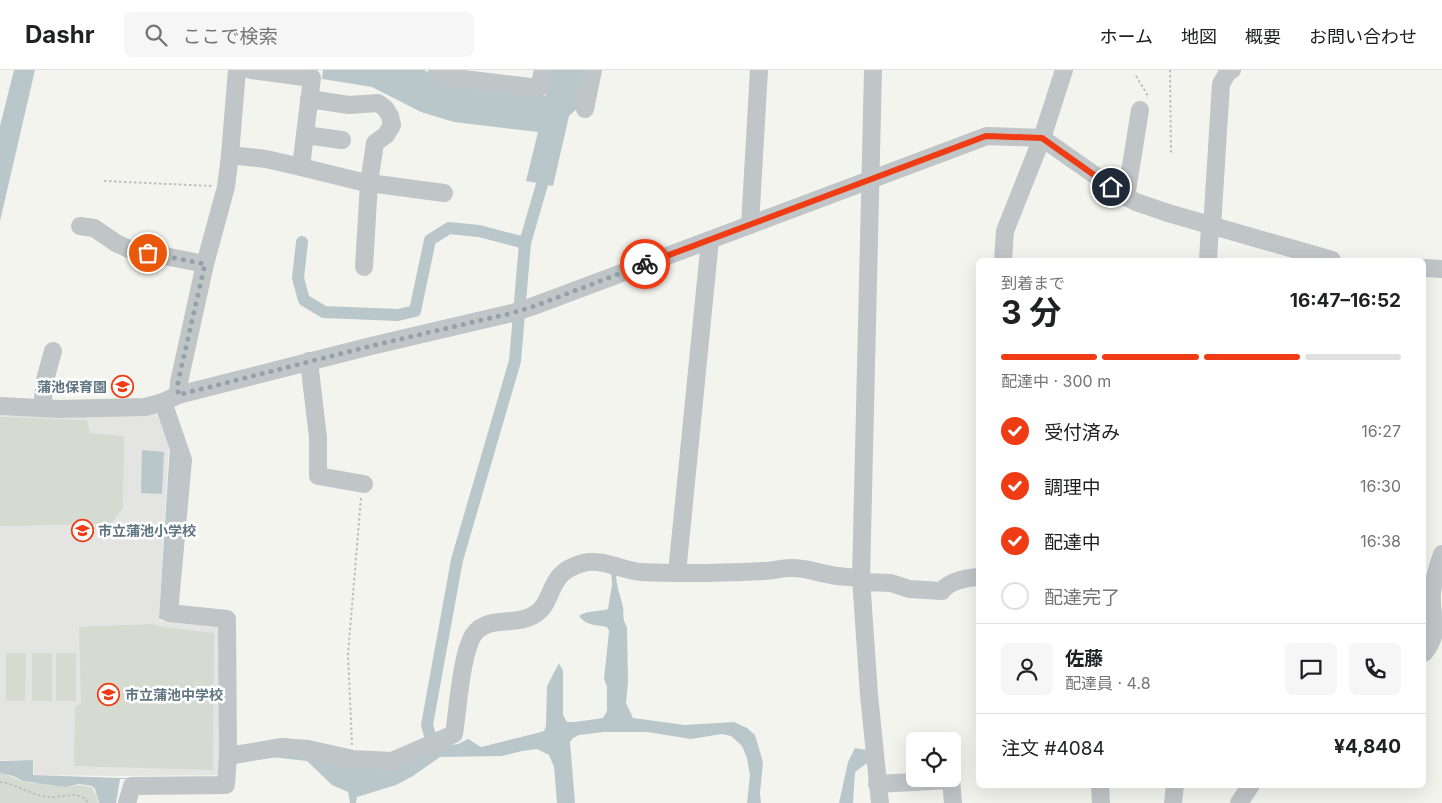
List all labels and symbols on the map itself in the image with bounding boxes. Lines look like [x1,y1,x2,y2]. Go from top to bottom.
pin [1090,166,1132,208]
pin [127,232,169,274]
courier [620,239,670,289]
school or university icon: 蒲池保育園 [111,375,135,399]
place label: 蒲池保育園 [37,378,107,395]
school or university icon: 市立蒲池小学校 [70,519,94,543]
place label: 市立蒲池小学校 [98,522,196,539]
school or university icon: 市立蒲池中学校 [97,683,121,707]
place label: 市立蒲池中学校 [125,686,223,703]

